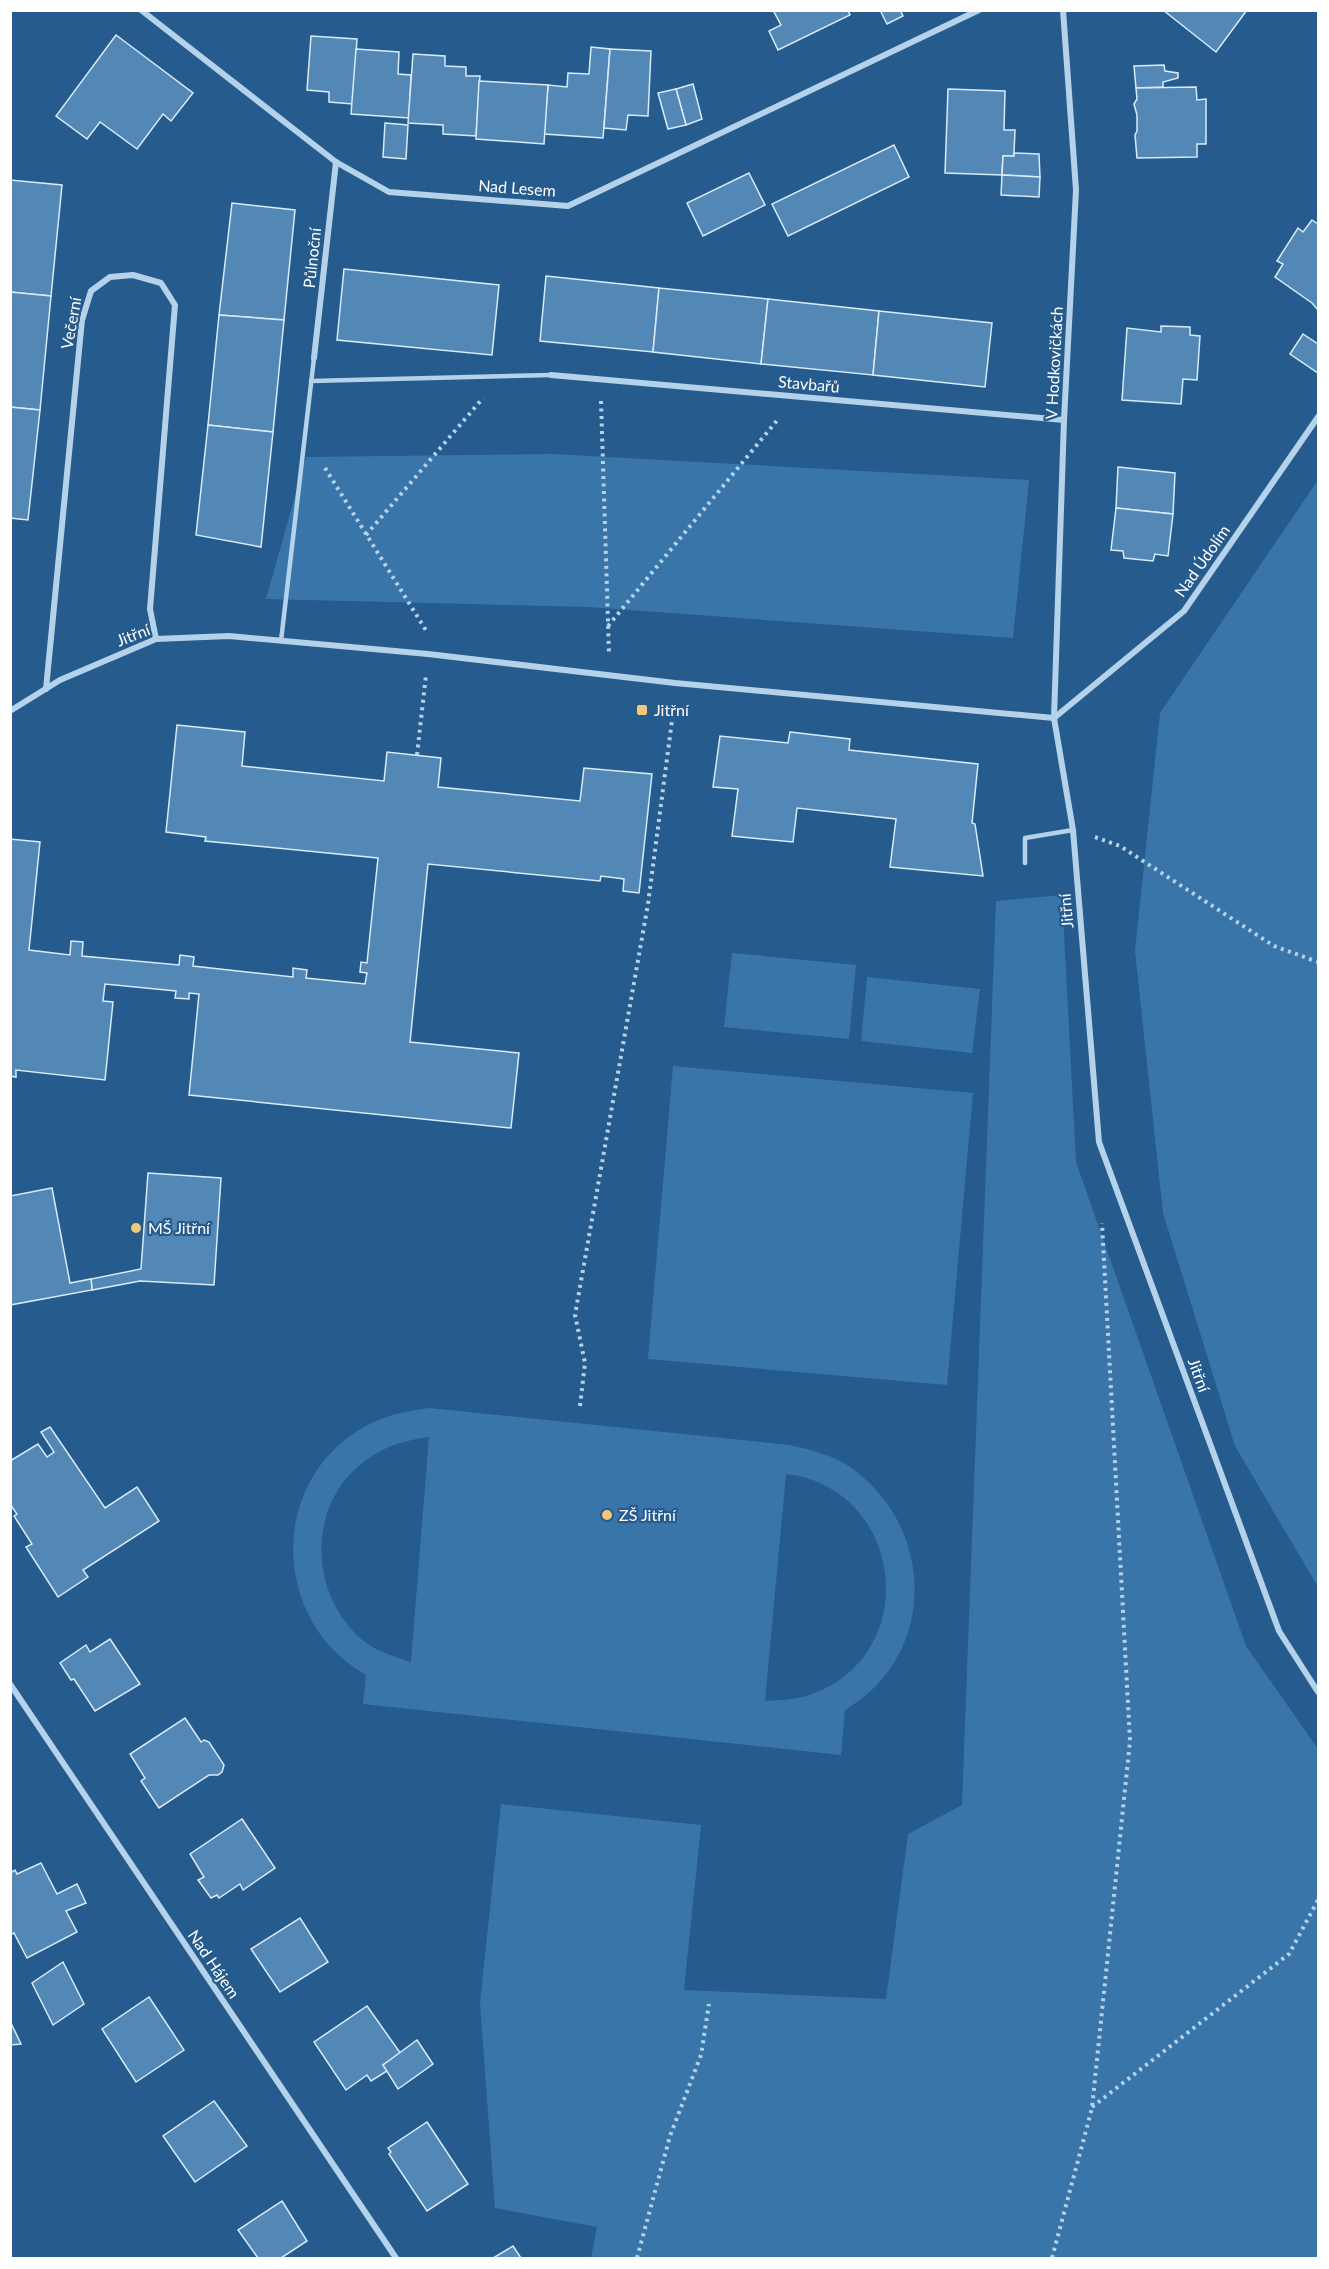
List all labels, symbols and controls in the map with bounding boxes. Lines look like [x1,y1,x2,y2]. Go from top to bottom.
street label: Nad Lesem [478,175,556,200]
street label: Půlnoční [299,226,324,289]
street label: Večerní [57,294,85,350]
street label: V Hodkovičkách [1041,306,1066,420]
street label: Stavbařů [777,371,841,396]
street label: Nad Údolím [1170,521,1233,600]
street label: Jitřní [113,619,154,650]
place label: Jitřní [654,700,690,719]
marker: Jitřní [635,703,649,717]
street label: Jitřní [1054,892,1076,929]
place label: MŠ Jitřní [148,1218,211,1237]
marker: MŠ Jitřní [129,1221,143,1235]
street label: Jitřní [1185,1355,1215,1396]
place label: ZŠ Jitřní [619,1505,677,1524]
marker: ZŠ Jitřní [600,1508,614,1522]
street label: Nad Hájem [185,1926,244,2002]

